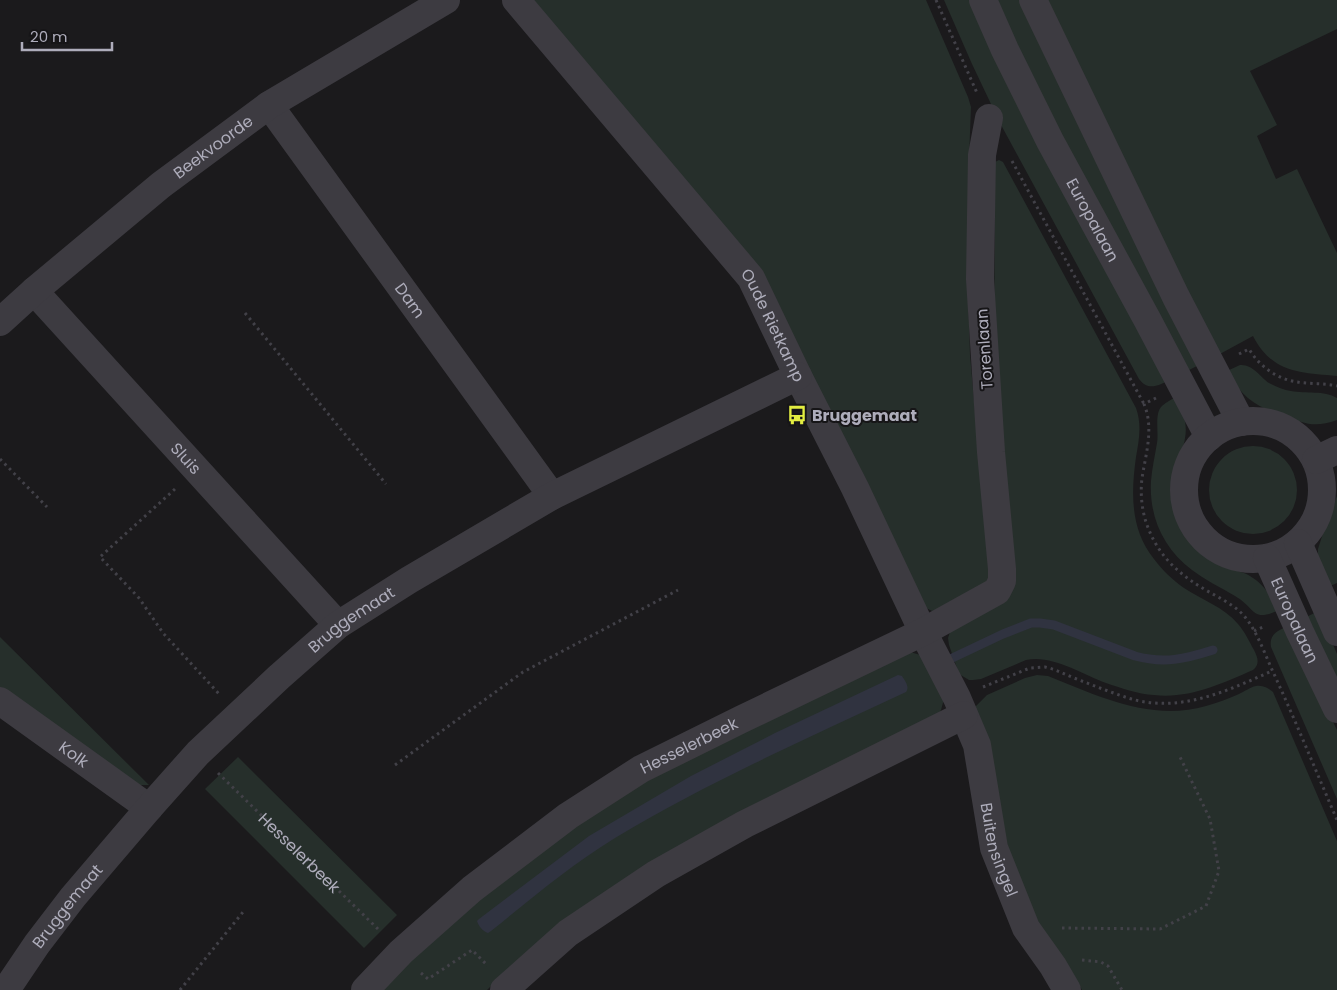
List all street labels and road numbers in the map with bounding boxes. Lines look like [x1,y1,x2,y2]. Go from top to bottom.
street label: Beekvoorde [169,110,258,184]
street label: Europalaan [1060,174,1125,266]
street label: Oude Rietkamp [735,263,810,386]
street label: Dam [389,278,431,323]
street label: Torenlaan [970,308,999,390]
street label: Sluis [165,437,206,479]
street label: Europalaan [1265,574,1324,667]
street label: Bruggemaat [303,581,399,658]
street label: Hesselerbeek [636,712,742,780]
street label: Kolk [54,736,94,774]
street label: Buitensingel [975,801,1023,900]
street label: Hesselerbeek [253,808,346,899]
street label: Bruggemaat [27,859,108,953]

